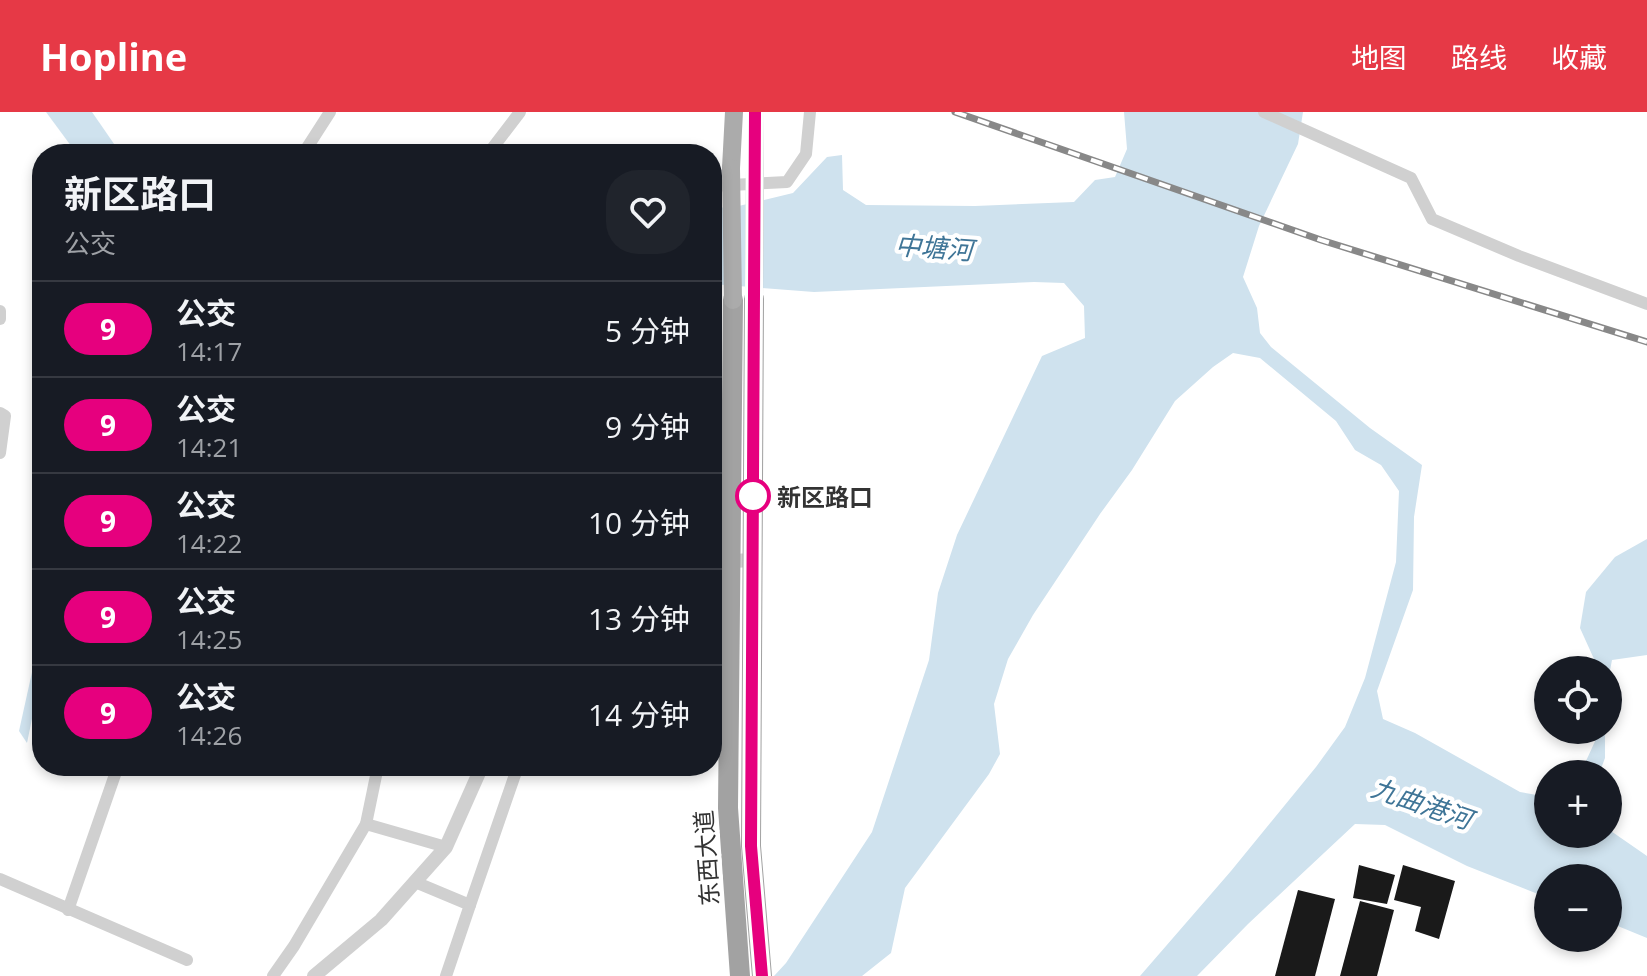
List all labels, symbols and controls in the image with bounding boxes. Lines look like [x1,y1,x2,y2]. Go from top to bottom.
text: Hopline [40,30,187,82]
text: 地图 [1351,38,1407,76]
text: 路线 [1451,38,1507,76]
text: 收藏 [1551,38,1607,76]
text: 新区路口 [64,167,216,219]
button: heart [606,170,690,254]
text: 公交 [64,225,116,261]
water label: 中塘河 [894,226,979,268]
text: 公交 [176,292,236,333]
text: 9 [100,310,116,348]
text: 5 分钟 [605,310,690,351]
text: 14:17 [176,333,242,369]
text: 公交 [176,388,236,429]
text: 9 [100,406,116,444]
text: 9 分钟 [605,406,690,447]
text: 14:21 [176,429,242,465]
marker: 新区路口 [736,479,770,513]
place label: 新区路口 [777,480,873,513]
text: 公交 [176,484,236,525]
text: 9 [100,502,116,540]
text: 10 分钟 [588,502,690,543]
text: 14:22 [176,525,242,561]
text: 公交 [176,580,236,621]
text: 9 [100,598,116,636]
text: 13 分钟 [588,598,690,639]
text: 14:25 [176,621,242,657]
map controls [1534,656,1622,952]
button: locate [1534,656,1622,744]
text: 公交 [176,676,236,717]
text: 9 [100,694,116,732]
text: 14 分钟 [588,694,690,735]
text: 14:26 [176,717,242,753]
button: + [1534,760,1622,848]
water label: 九曲港河 [1367,769,1482,839]
street label: 东西大道 [686,809,726,907]
button: − [1534,864,1622,952]

